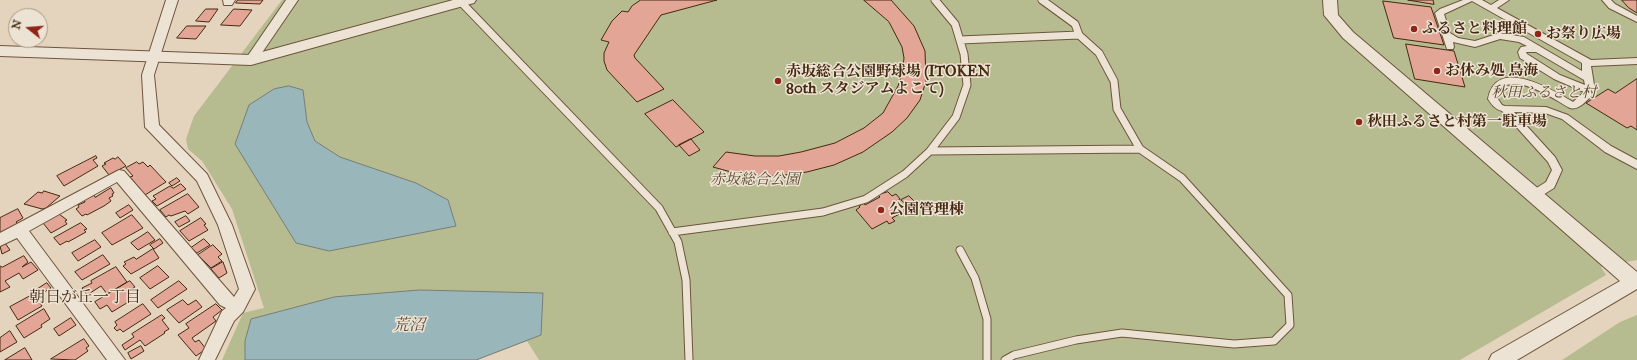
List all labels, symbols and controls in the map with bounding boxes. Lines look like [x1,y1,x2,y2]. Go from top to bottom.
north arrow [8,8,48,48]
text: N [9,18,25,31]
place label: ふるさと料理館 [1422,20,1527,38]
marker: ふるさと料理館 [1409,24,1419,34]
place label: お祭り広場 [1546,25,1621,43]
marker: お祭り広場 [1533,29,1543,39]
place label: お休み処 鳥海 [1445,62,1538,80]
place label: 赤坂総合公園野球場 (ITOKEN 80th スタジアムよこて) [786,63,991,98]
marker: お休み処 鳥海 [1432,66,1442,76]
marker: 赤坂総合公園野球場 (ITOKEN 80th スタジアムよこて) [773,76,783,86]
park label: 秋田ふるさと村 [1492,84,1596,102]
place label: 秋田ふるさと村第一駐車場 [1367,113,1547,131]
marker: 秋田ふるさと村第一駐車場 [1354,117,1364,127]
park label: 赤坂総合公園 [710,171,800,189]
place label: 公園管理棟 [889,201,964,219]
marker: 公園管理棟 [876,205,886,215]
district label: 朝日が丘一丁目 [29,288,141,308]
water label: 荒沼 [393,316,425,336]

